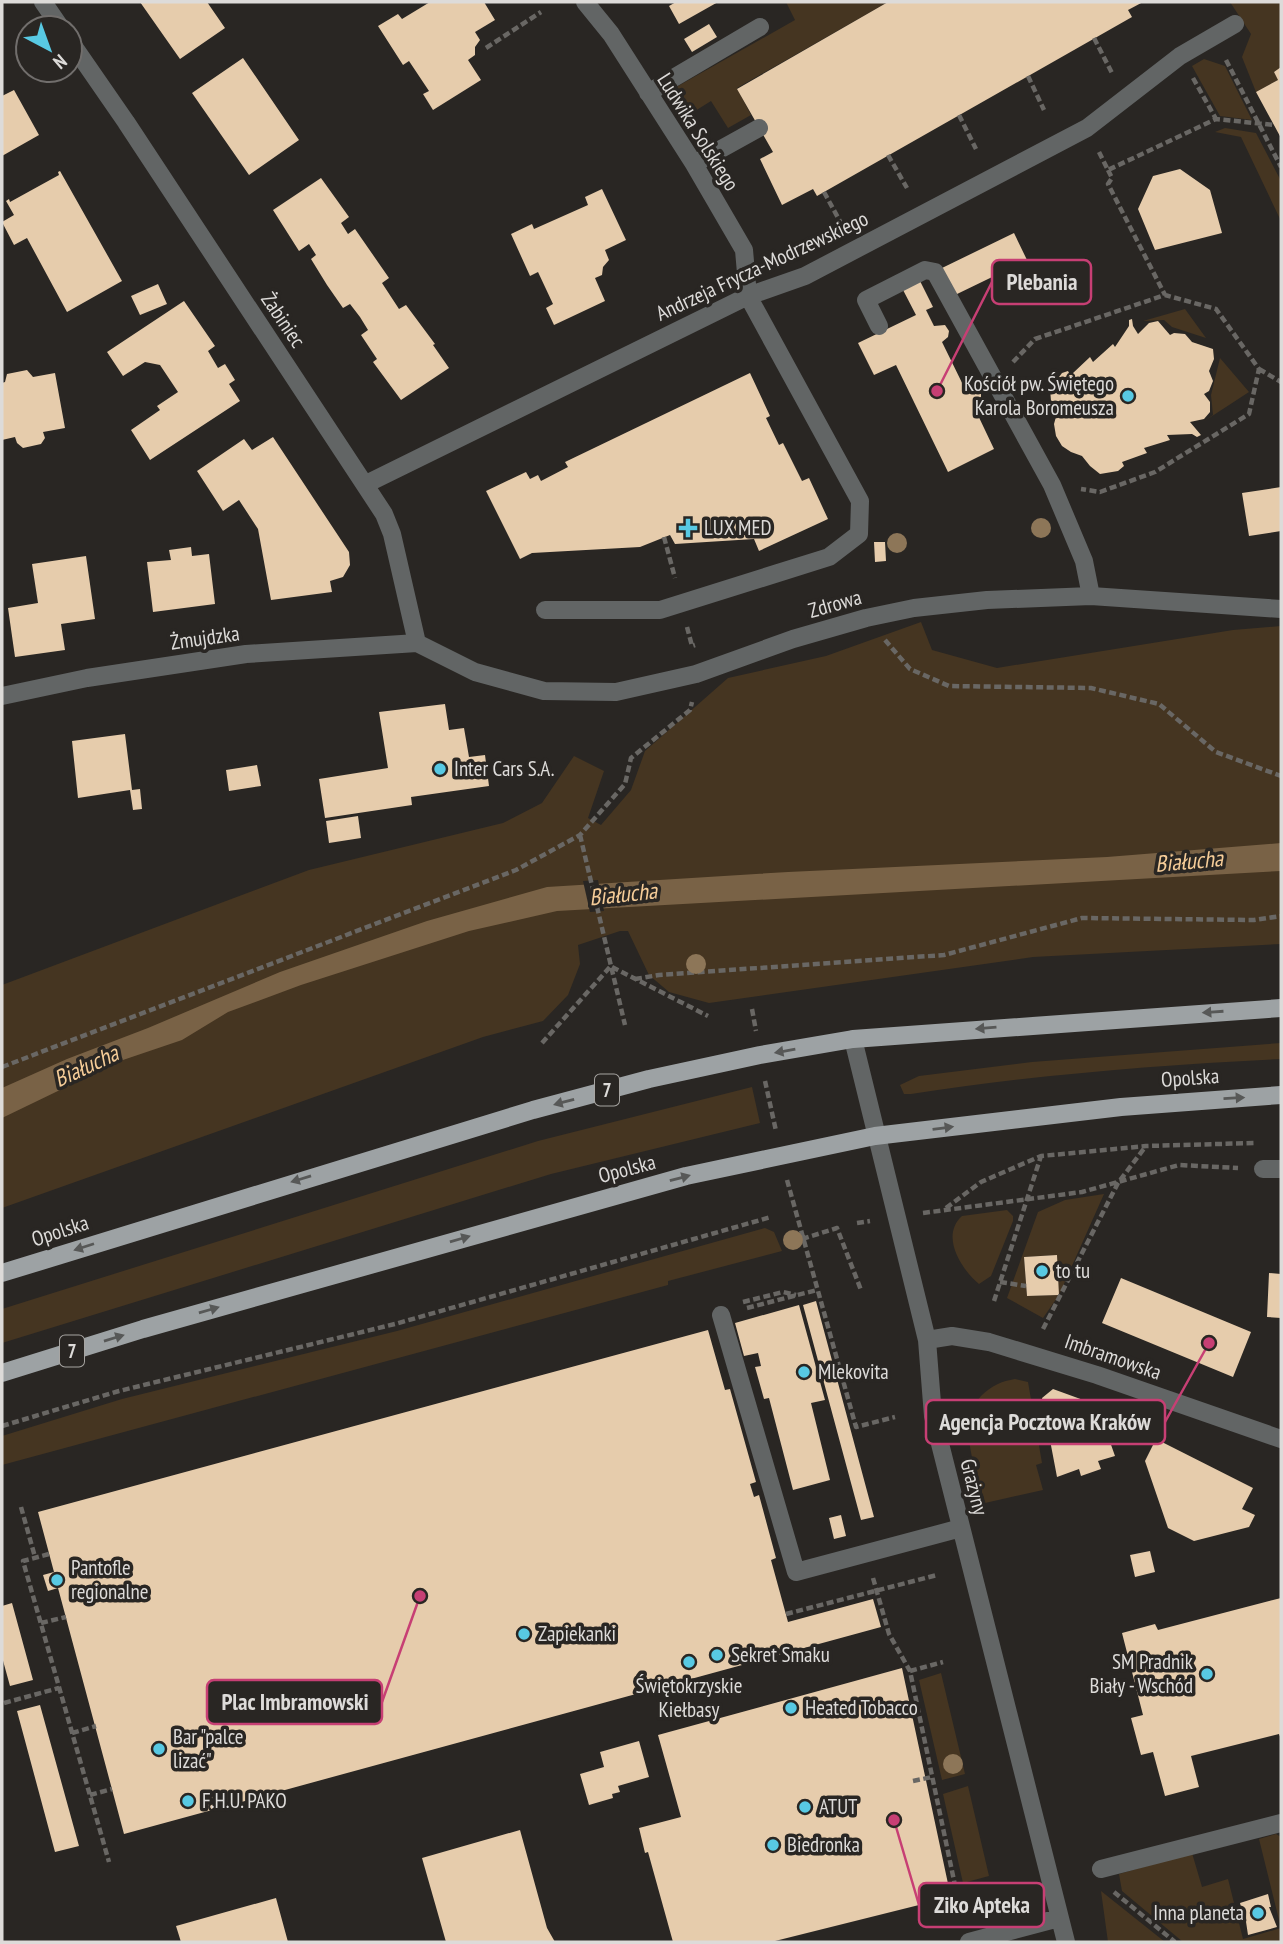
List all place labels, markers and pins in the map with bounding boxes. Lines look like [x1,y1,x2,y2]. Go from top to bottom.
callout: Plebania [992,260,1091,304]
place label: Kościół pw. Świętego Karola Boromeusza [964,370,1114,421]
marker: Kościół pw. Świętego Karola Boromeusza [1120,388,1136,404]
place label: LUX MED [704,514,772,541]
marker: LUX MED [678,518,698,538]
place label: Inter Cars S.A. [454,755,554,782]
marker: Inter Cars S.A. [432,761,448,777]
place label: to tu [1056,1257,1090,1284]
marker: to tu [1034,1263,1050,1279]
place label: Mlekovita [818,1358,889,1385]
marker: Mlekovita [796,1364,812,1380]
callout: Agencja Pocztowa Kraków [926,1400,1165,1444]
place label: Pantofle regionalne [71,1554,148,1605]
marker: Pantofle regionalne [49,1572,65,1588]
place label: Zapiekanki [538,1620,616,1647]
marker: Zapiekanki [516,1626,532,1642]
place label: Sekret Smaku [731,1641,830,1668]
marker: Sekret Smaku [709,1647,725,1663]
place label: SM Pradnik Biały - Wschód [1089,1648,1193,1699]
marker: Świętokrzyskie Kiełbasy [681,1654,697,1670]
marker: SM Pradnik Biały - Wschód [1199,1666,1215,1682]
place label: Świętokrzyskie Kiełbasy [636,1672,742,1723]
callout: Plac Imbramowski [207,1680,382,1724]
place label: Heated Tobacco [805,1694,918,1721]
marker: Heated Tobacco [783,1700,799,1716]
place label: Bar "palce lizać" [173,1723,243,1774]
marker: Bar "palce lizać" [151,1741,167,1757]
place label: F.H.U. PAKO [202,1787,287,1814]
marker: F.H.U. PAKO [180,1793,196,1809]
place label: ATUT [819,1793,858,1820]
marker: ATUT [797,1799,813,1815]
place label: Biedronka [787,1831,860,1858]
marker: Biedronka [765,1837,781,1853]
callout: Ziko Apteka [919,1883,1044,1927]
place label: Inna planeta [1153,1899,1244,1926]
marker: Inna planeta [1250,1905,1266,1921]

